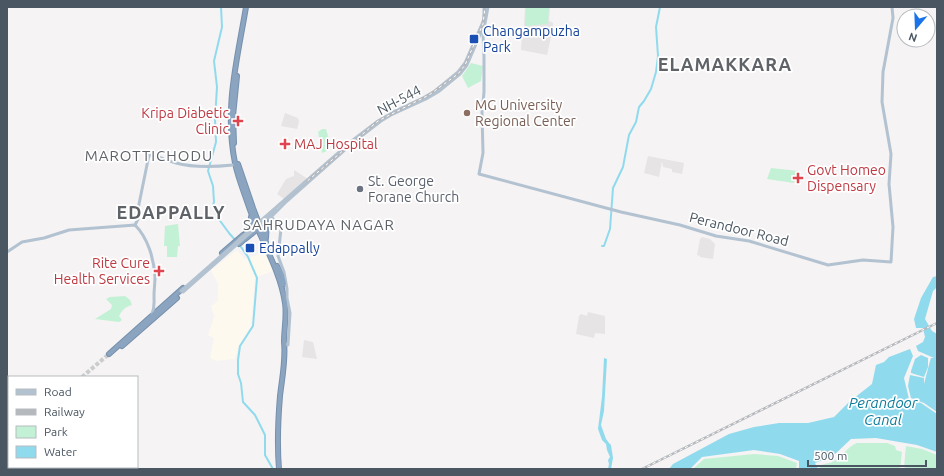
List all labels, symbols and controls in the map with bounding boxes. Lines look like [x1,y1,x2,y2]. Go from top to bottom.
north arrow [896,8,936,48]
place label: Changampuzha Park [483,23,580,55]
text: N [907,30,919,44]
marker: Changampuzha Park [468,33,480,45]
district label: ELAMAKKARA [658,54,792,74]
street label: NH-544 [374,82,424,118]
place label: MG University Regional Center [475,97,577,129]
place label: Kripa Diabetic Clinic [141,105,229,137]
marker: MG University Regional Center [462,108,472,118]
marker: Kripa Diabetic Clinic [232,115,244,127]
place label: MAJ Hospital [294,136,378,152]
marker: MAJ Hospital [279,138,291,150]
district label: MAROTTICHODU [85,147,213,164]
place label: Govt Homeo Dispensary [807,162,886,194]
marker: Govt Homeo Dispensary [792,172,804,184]
place label: St. George Forane Church [368,173,459,205]
marker: St. George Forane Church [355,184,365,194]
district label: EDAPPALLY [117,202,225,222]
street label: Perandoor Road [688,209,790,249]
district label: SAHRUDAYA NAGAR [243,216,395,233]
place label: Edappally [259,240,320,256]
marker: Edappally [244,242,256,254]
place label: Rite Cure Health Services [54,255,150,287]
marker: Rite Cure Health Services [153,265,165,277]
legend [8,376,138,468]
text: Road [44,385,72,398]
water label: Perandoor Canal [849,394,919,428]
text: Railway [44,405,85,418]
text: Park [44,425,68,438]
scale bar [808,442,926,468]
text: Water [44,445,77,458]
text: 500 m [814,449,847,462]

